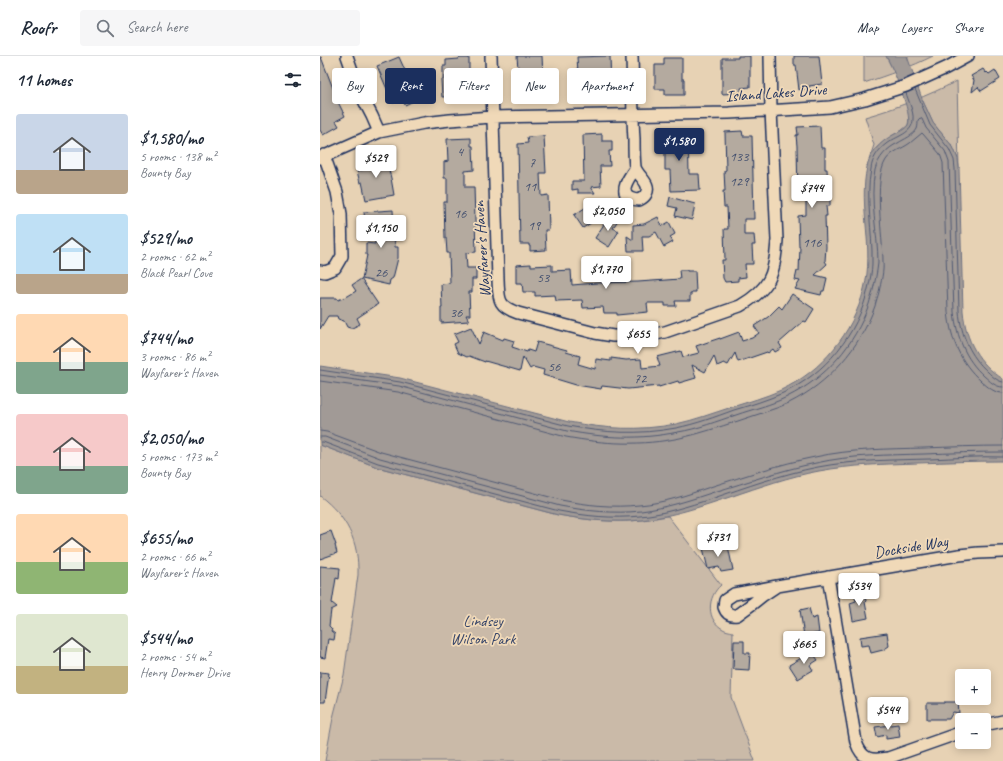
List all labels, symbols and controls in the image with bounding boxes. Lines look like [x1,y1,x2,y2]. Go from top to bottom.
search box [80,10,360,46]
text: Roofr [20,16,56,40]
icon: search [94,17,116,39]
text: Search here [126,18,188,37]
text: Map [857,19,879,36]
text: Layers [901,19,932,36]
text: Share [954,19,983,36]
chip: Buy [332,68,377,104]
chip: Rent [385,68,436,104]
chip: Filters [444,68,503,104]
chip: New [511,68,559,104]
chip: Apartment [567,68,646,104]
icon: filters [282,69,304,91]
text: 11 homes [16,70,72,91]
street label: Island Lakes Drive [725,79,829,106]
text: $1,580/mo [140,128,203,149]
pin: $1,580 [646,128,712,162]
icon: home [48,130,96,178]
text: $1,580 [663,133,695,149]
house number: 4 [457,143,465,160]
pin: $529 [352,145,400,179]
house number: 133 [730,148,750,165]
text: 5 rooms · 138 m² [140,149,216,165]
text: $529 [364,150,388,166]
house number: 7 [529,154,536,171]
text: Bounty Bay [140,165,190,181]
house number: 129 [730,173,750,190]
pin: $744 [788,175,836,209]
house number: 11 [524,178,537,195]
text: $744 [800,180,824,196]
pin: $2,050 [575,198,641,232]
street label: Wayfarer's Haven [469,199,495,298]
text: $2,050 [592,203,624,219]
house number: 16 [454,205,467,222]
pin: $1,150 [348,215,414,249]
house number: 19 [528,217,542,234]
text: $1,150 [365,220,397,236]
text: $529/mo [140,228,192,249]
icon: home [48,230,96,278]
house number: 116 [803,234,822,251]
text: 2 rooms · 62 m² [140,249,210,265]
pin: $1,770 [573,256,639,290]
text: $1,770 [590,261,622,277]
house number: 26 [375,264,388,281]
text: Black Pearl Cove [140,265,212,281]
house number: 53 [537,269,551,286]
house number: 36 [450,304,463,321]
pin: $655 [614,321,662,355]
text: $655 [626,326,650,342]
text: $744/mo [140,328,192,349]
icon: home [48,330,96,378]
text: 3 rooms · 86 m² [140,349,210,365]
house number: 56 [548,358,561,375]
text: Wayfarer's Haven [140,365,218,381]
house number: 72 [634,370,648,387]
text: $2,050/mo [140,428,203,449]
icon: home [48,430,96,478]
text: 5 rooms · 173 m² [140,449,216,465]
text: Bounty Bay [140,465,190,481]
pin: $731 [694,524,742,558]
text: $655/mo [140,528,192,549]
text: $731 [706,529,730,545]
icon: home [48,530,96,578]
street label: Dockside Way [873,531,951,563]
text: 2 rooms · 66 m² [140,549,210,565]
text: Wayfarer's Haven [140,565,218,581]
pin: $534 [835,573,883,607]
text: $534 [847,578,871,594]
park label: Lindsey Wilson Park [451,611,517,649]
text: $544/mo [140,628,192,649]
icon: home [48,630,96,678]
pin: $665 [780,631,828,665]
text: $665 [792,636,816,652]
text: 2 rooms · 54 m² [140,649,210,665]
text: Henry Dormer Drive [140,665,230,681]
map controls [955,669,991,749]
button: + [955,669,991,705]
pin: $544 [864,697,912,731]
text: $544 [876,702,900,718]
button: − [955,713,991,749]

